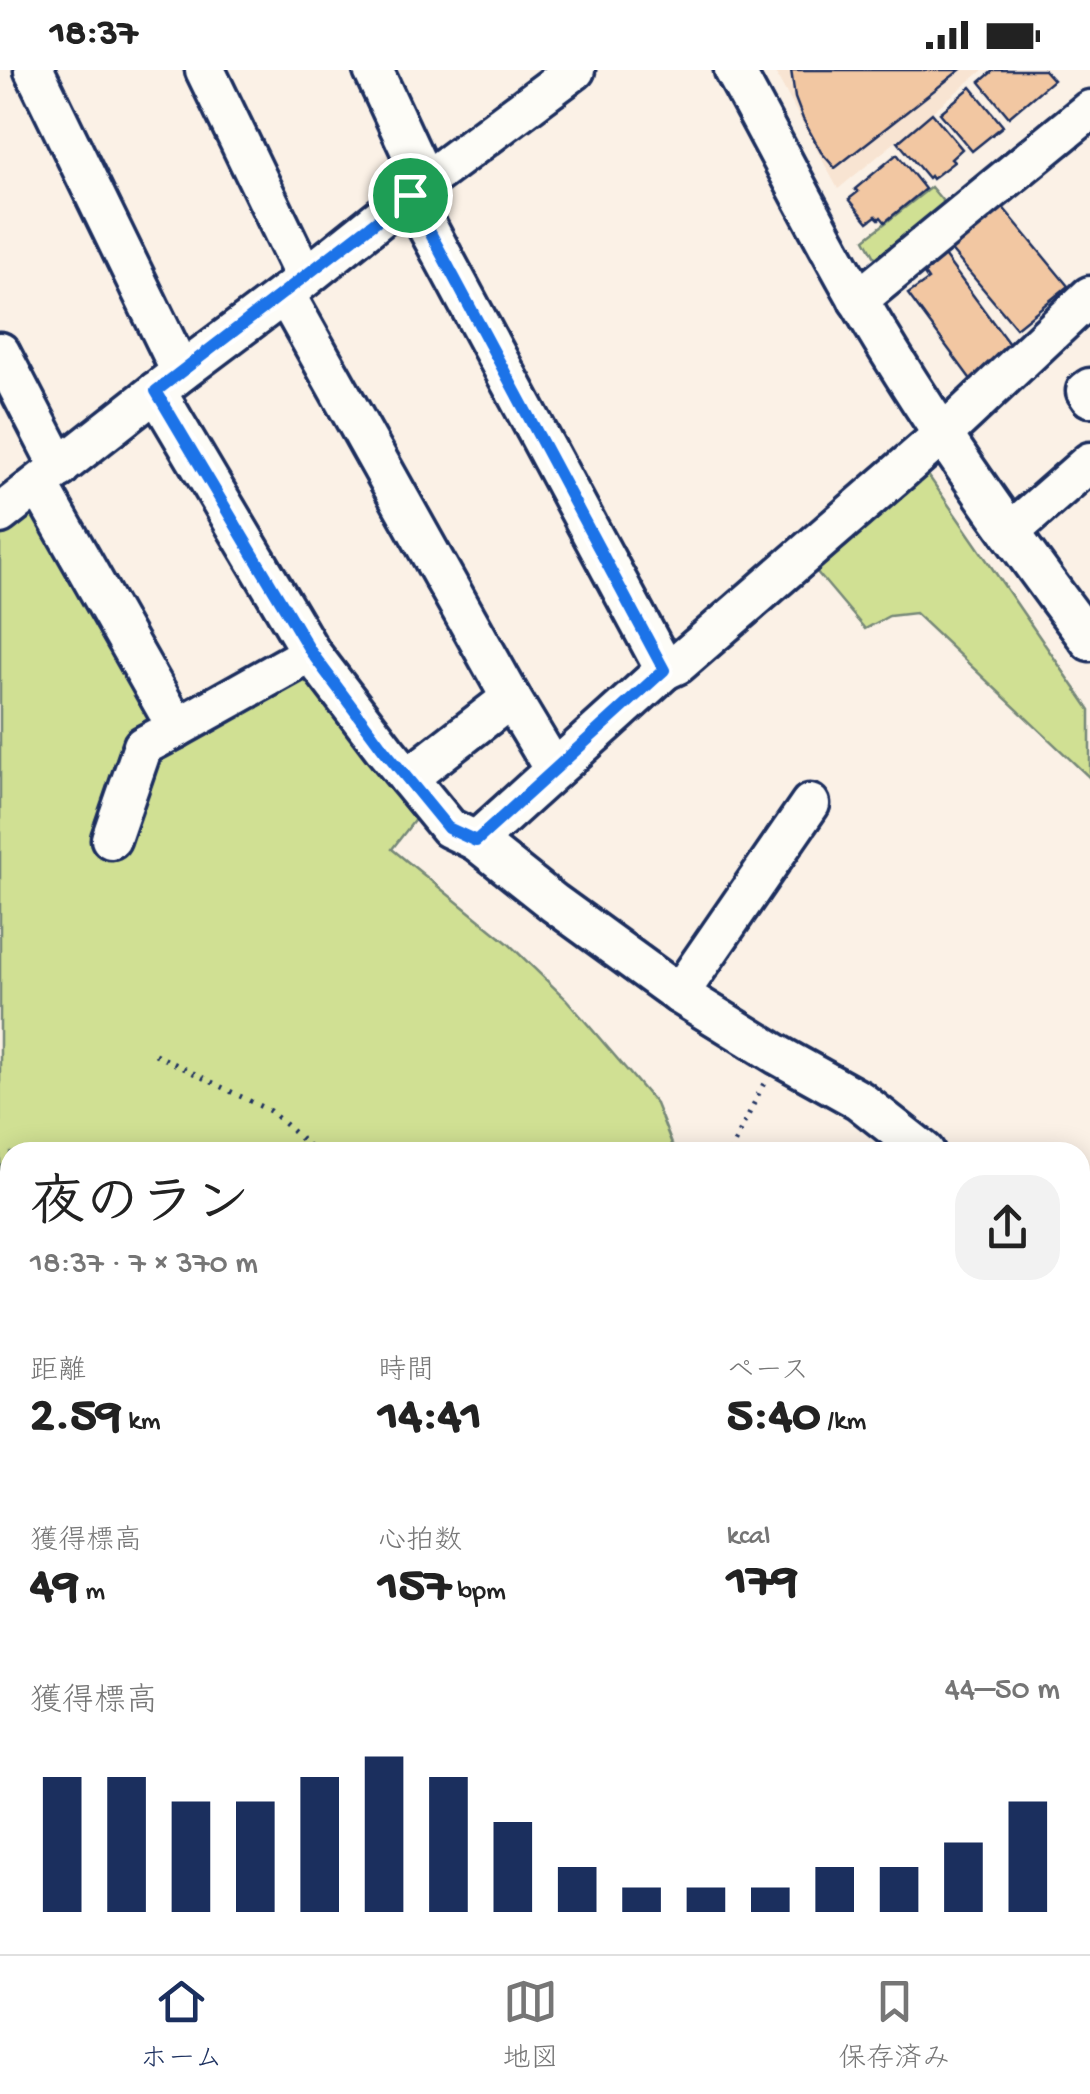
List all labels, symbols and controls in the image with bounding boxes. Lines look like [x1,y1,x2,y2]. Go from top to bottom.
text: 18:37 [50,13,138,57]
pin [368,153,453,238]
icon: arrive [383,168,438,223]
button: share [955,1175,1060,1280]
text: 夜のラン [30,1176,250,1240]
text: 18:37 · 7 × 370 m [30,1246,258,1284]
text: 距離 [30,1356,86,1389]
text: 時間 [378,1356,434,1389]
text: ペース [727,1356,809,1389]
text: 2.59 [30,1389,122,1448]
text: 14:41 [378,1389,482,1448]
text: 5:40 [727,1389,821,1448]
text: km [122,1406,161,1439]
text: /km [821,1406,866,1439]
text: kcal [727,1521,770,1554]
text: 獲得標高 [30,1526,142,1559]
text: 心拍数 [378,1526,462,1559]
text: 179 [727,1554,798,1613]
text: 49 [30,1559,79,1618]
text: 157 [378,1559,451,1618]
text: m [79,1576,105,1609]
text: bpm [451,1576,506,1609]
text: 44–50 m [945,1672,1060,1710]
text: 獲得標高 [30,1684,158,1722]
tab: ホーム [140,1974,223,2077]
tab: 地図 [502,1974,558,2077]
tab: 保存済み [838,1974,950,2077]

